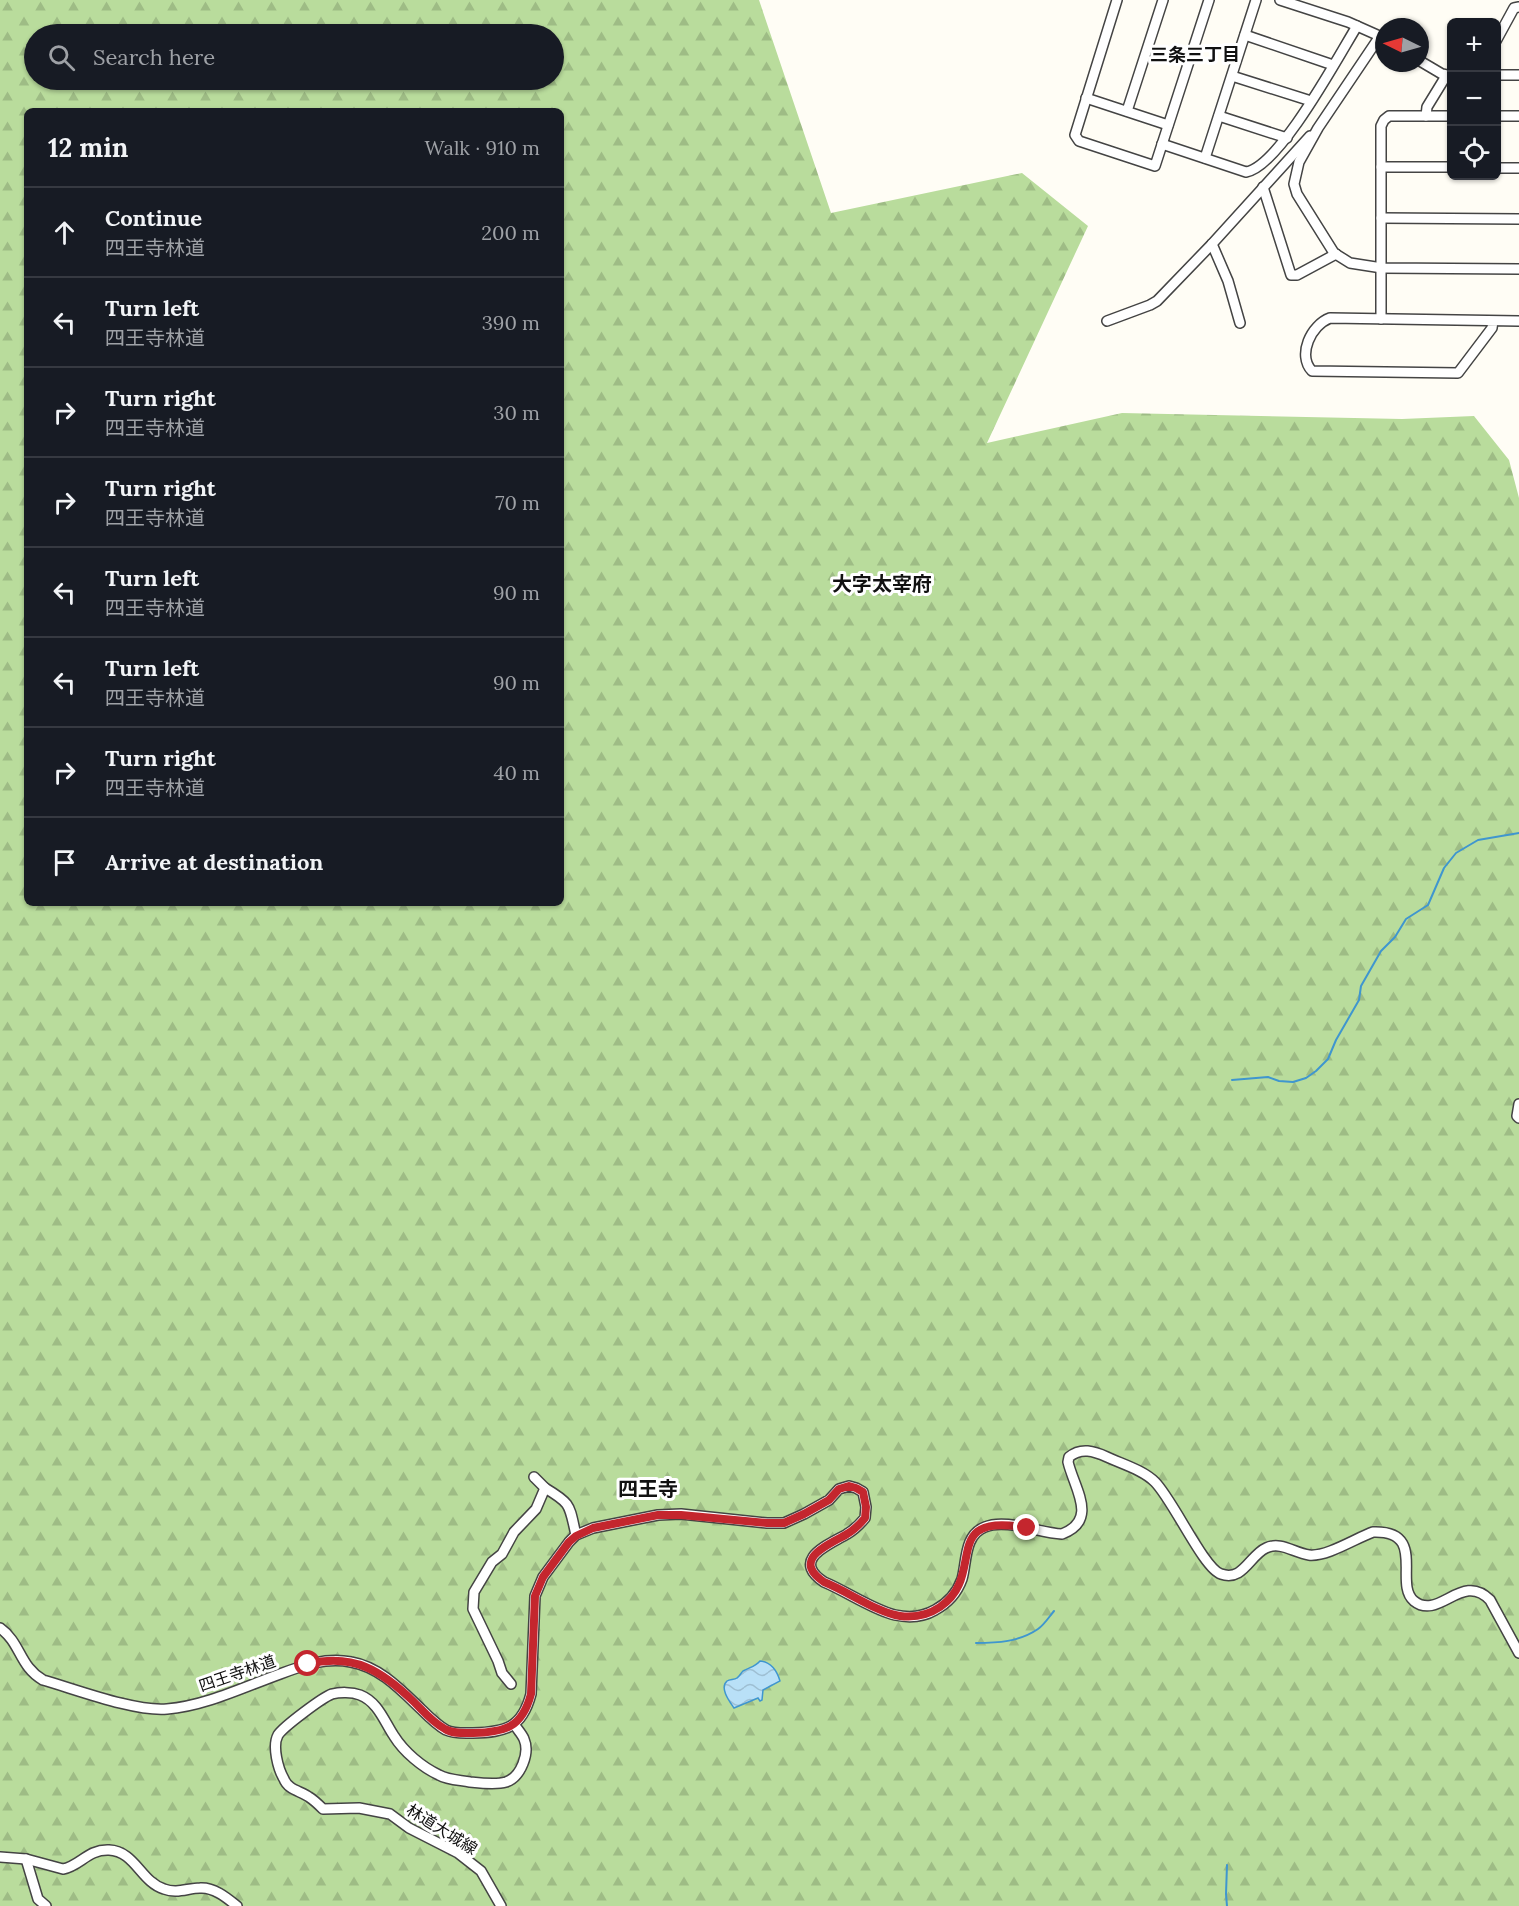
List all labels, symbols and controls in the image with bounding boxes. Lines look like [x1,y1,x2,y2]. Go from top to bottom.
north arrow [1375,18,1429,72]
map controls [1447,18,1501,180]
button: + [1447,18,1501,72]
search box [24,24,564,90]
icon: search [45,41,78,74]
text: Search here [93,43,215,71]
district label: 三条三丁目 [1150,43,1240,66]
button: − [1447,72,1501,126]
button: locate [1447,126,1501,180]
text: 12 min [48,131,128,164]
text: Walk · 910 m [424,135,540,160]
text: Continue [105,204,202,232]
icon: ahead [48,216,81,249]
text: 200 m [481,220,540,245]
text: 四王寺林道 [105,235,205,260]
text: Turn left [105,294,199,322]
icon: left [48,306,81,339]
text: 390 m [482,310,540,335]
text: 四王寺林道 [105,325,205,350]
text: Turn right [105,384,216,412]
icon: right [48,396,81,429]
text: 30 m [493,400,540,425]
text: 四王寺林道 [105,415,205,440]
text: Turn right [105,474,216,502]
icon: right [48,486,81,519]
text: 70 m [495,490,540,515]
text: 四王寺林道 [105,505,205,530]
text: Turn left [105,564,199,592]
district label: 大字太宰府 [832,571,932,596]
icon: left [48,576,81,609]
text: 90 m [493,580,540,605]
text: 四王寺林道 [105,595,205,620]
text: Turn left [105,654,199,682]
icon: left [48,666,81,699]
text: 90 m [493,670,540,695]
text: 四王寺林道 [105,685,205,710]
text: Turn right [105,744,216,772]
icon: right [48,756,81,789]
text: 40 m [494,760,540,785]
text: 四王寺林道 [105,775,205,800]
icon: arrive [48,846,81,879]
text: Arrive at destination [105,848,323,876]
district label: 四王寺 [618,1476,678,1501]
route end [1013,1514,1039,1540]
route start [294,1650,320,1676]
street label: 四王寺林道 [196,1651,278,1695]
street label: 林道大城線 [403,1799,481,1859]

